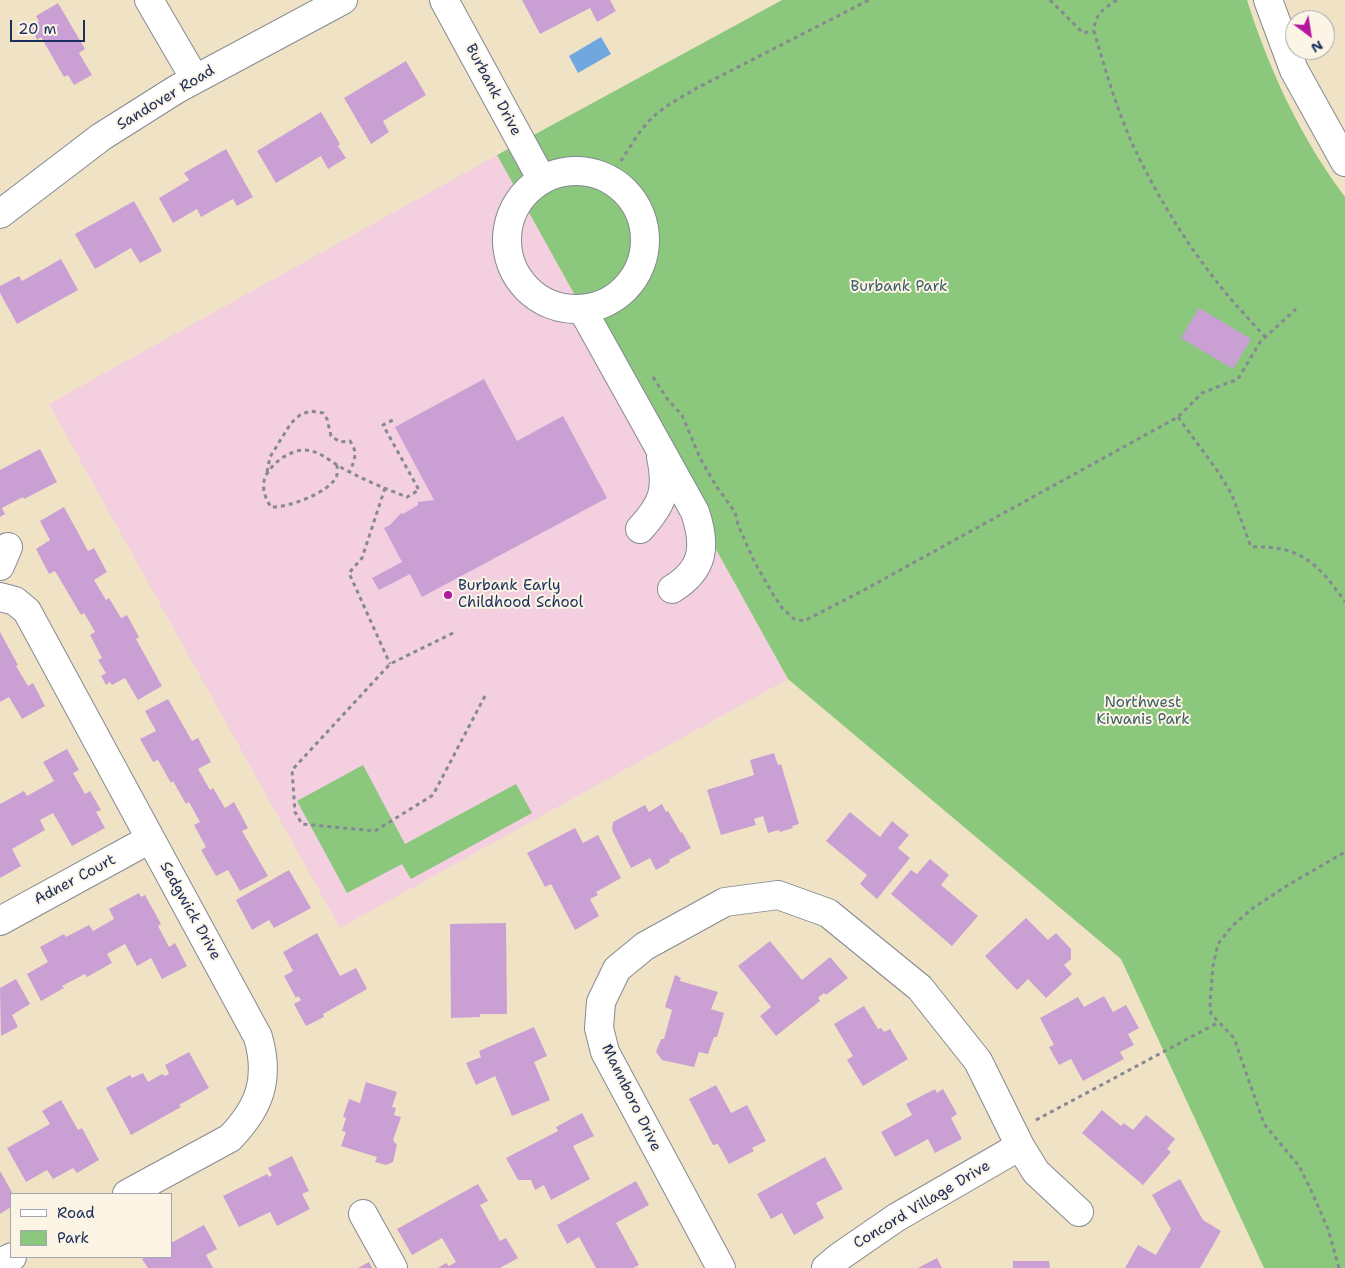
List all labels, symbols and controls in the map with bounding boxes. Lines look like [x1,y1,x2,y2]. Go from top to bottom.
scale bar [12,10,88,42]
north arrow [1285,10,1335,60]
text: 20 m [18,19,57,39]
text: N [1308,36,1327,58]
street label: Burbank Drive [461,41,525,139]
street label: Sandover Road [114,62,218,134]
park label: Burbank Park [850,278,948,296]
place label: Burbank Early Childhood School [458,577,583,612]
marker: Burbank Early Childhood School [442,589,454,601]
park label: Northwest Kiwanis Park [1096,694,1190,729]
street label: Adner Court [31,851,119,909]
street label: Sedgwick Drive [156,859,224,963]
street label: Mannboro Drive [597,1041,665,1155]
street label: Concord Village Drive [850,1157,994,1253]
legend [10,1193,172,1258]
text: Road [57,1203,95,1223]
text: Park [57,1228,89,1248]

